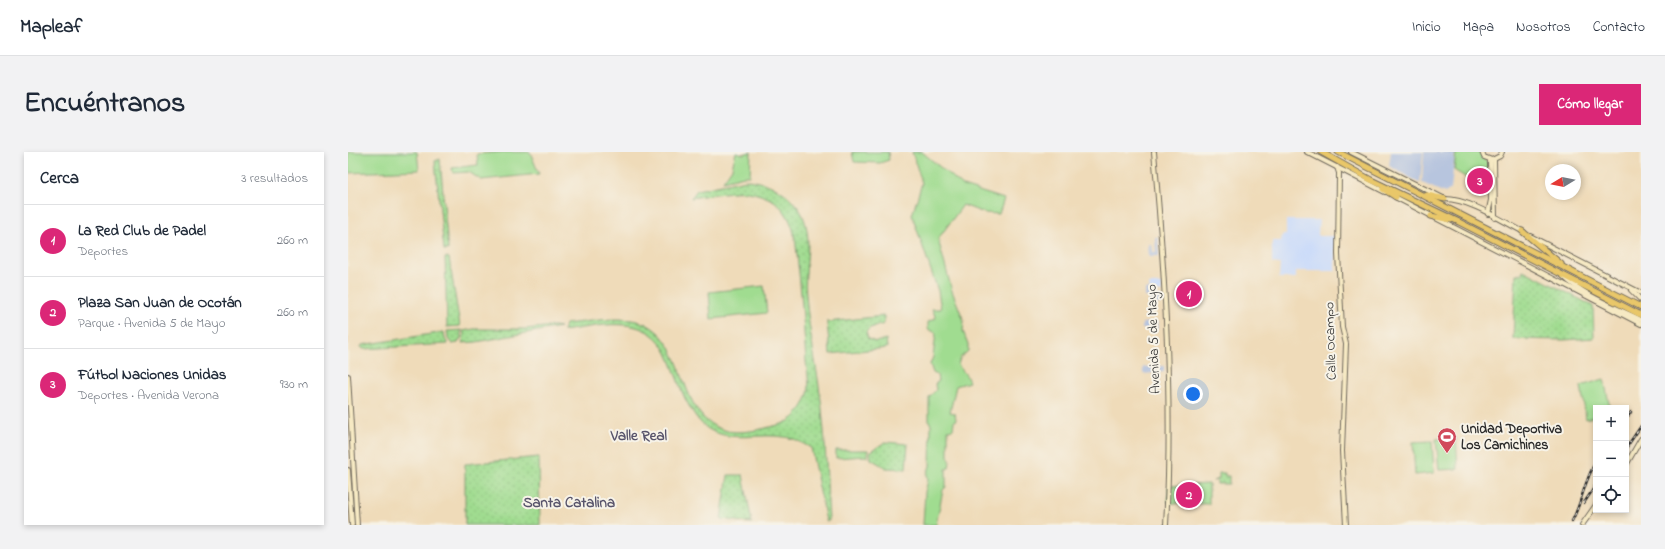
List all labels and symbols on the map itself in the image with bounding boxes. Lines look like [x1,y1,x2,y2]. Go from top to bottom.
north arrow [1545,164,1581,200]
pin: 3 [1467,166,1493,196]
pin: 1 [1176,279,1202,309]
street label: Avenida 5 de Mayo [1142,284,1167,394]
street label: Calle Ocampo [1319,301,1343,381]
your location [1183,384,1203,404]
place label: Unidad Deportiva Los Camichines [1461,419,1562,456]
district label: Valle Real [610,425,668,447]
sports icon: Unidad Deportiva Los Camichines [1436,426,1458,454]
pin: 2 [1176,480,1202,510]
district label: Santa Catalina [523,492,615,514]

